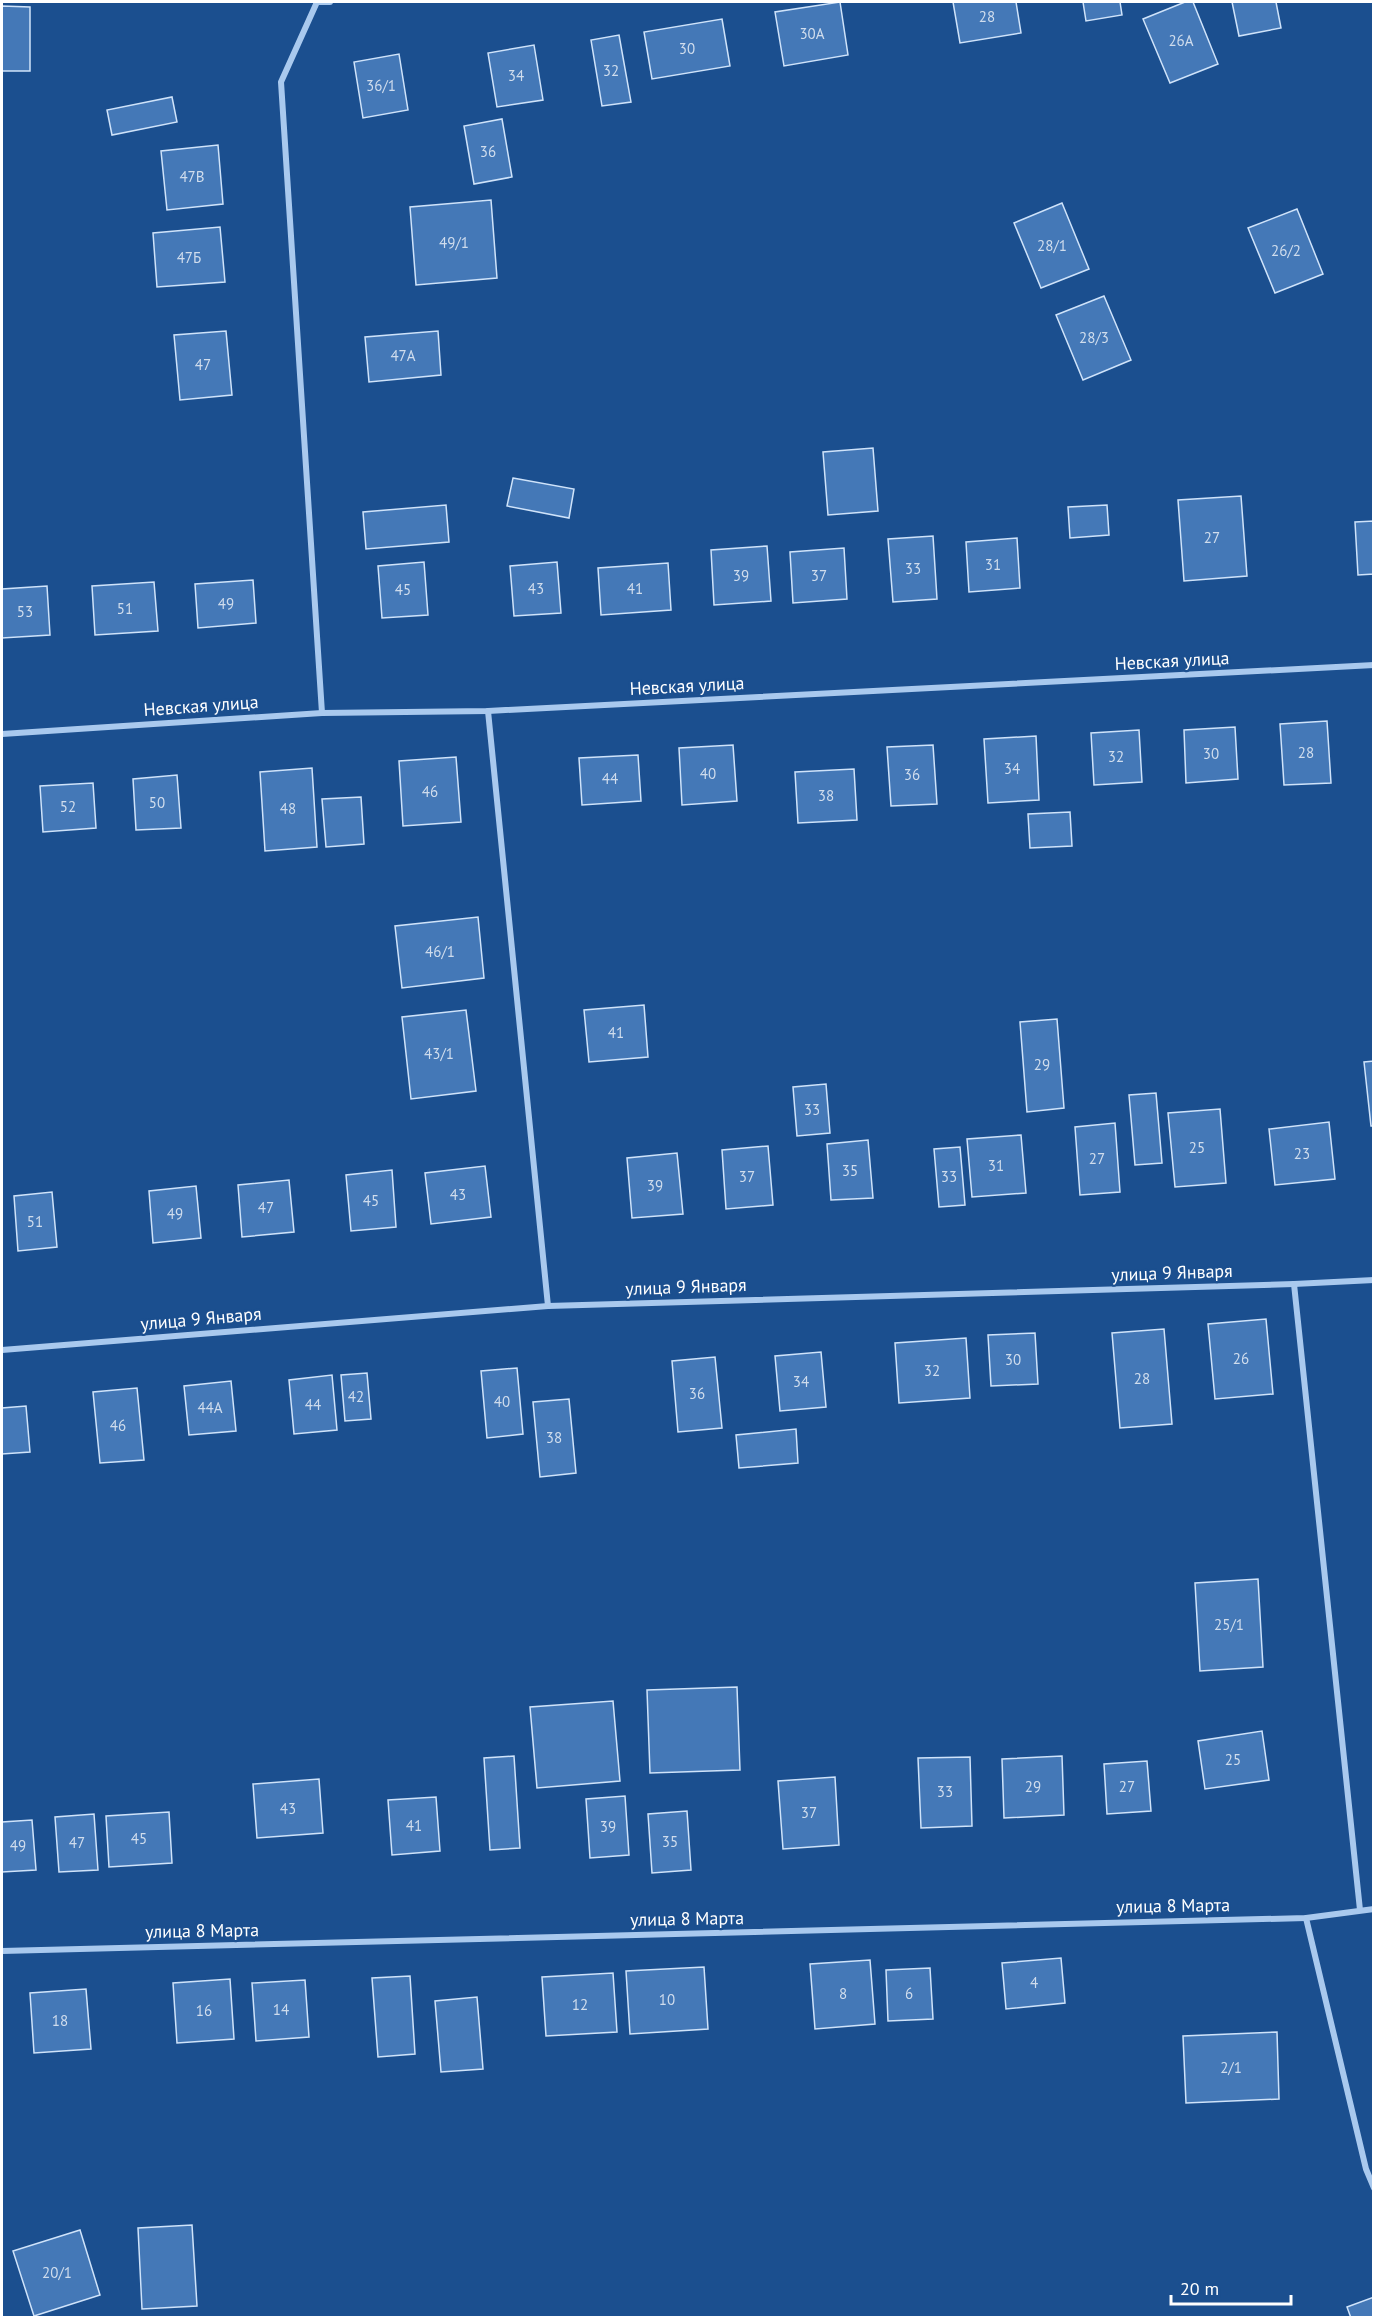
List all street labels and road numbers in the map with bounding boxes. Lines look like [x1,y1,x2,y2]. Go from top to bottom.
street label: Невская улица [1114,646,1230,675]
street label: Невская улица [629,671,745,700]
street label: Невская улица [143,690,259,721]
street label: улица 9 Января [1111,1259,1233,1286]
street label: улица 9 Января [625,1273,747,1300]
street label: улица 9 Января [139,1302,262,1335]
street label: улица 8 Марта [1116,1893,1230,1918]
street label: улица 8 Марта [630,1906,744,1931]
street label: улица 8 Марта [145,1918,259,1943]

